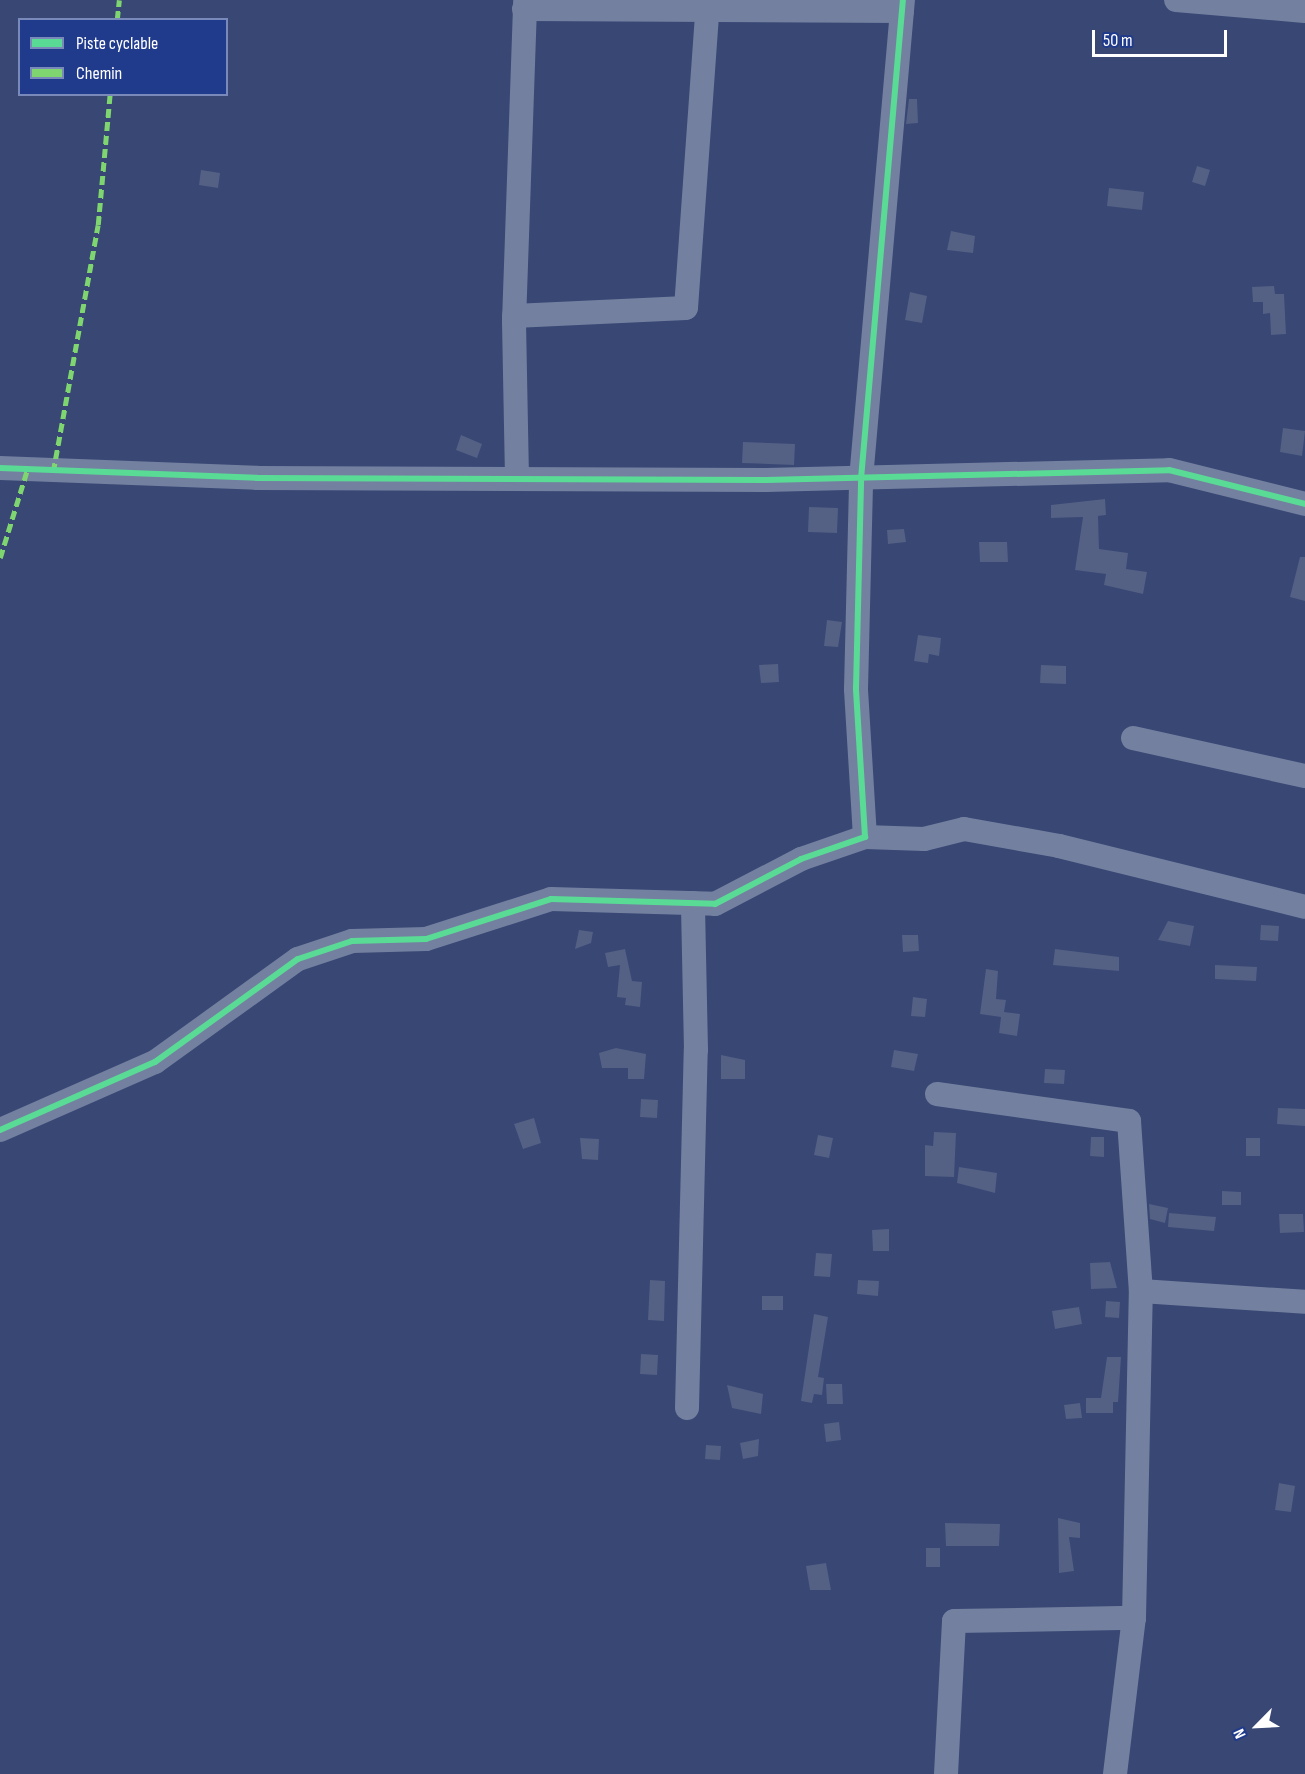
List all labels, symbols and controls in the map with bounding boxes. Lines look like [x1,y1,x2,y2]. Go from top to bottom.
legend [18,18,228,96]
scale bar [1095,18,1230,56]
text: 50 m [1103,30,1133,51]
text: Piste cyclable [76,33,158,54]
text: Chemin [76,63,122,84]
north arrow [1227,1696,1287,1756]
text: N [1230,1726,1251,1741]

